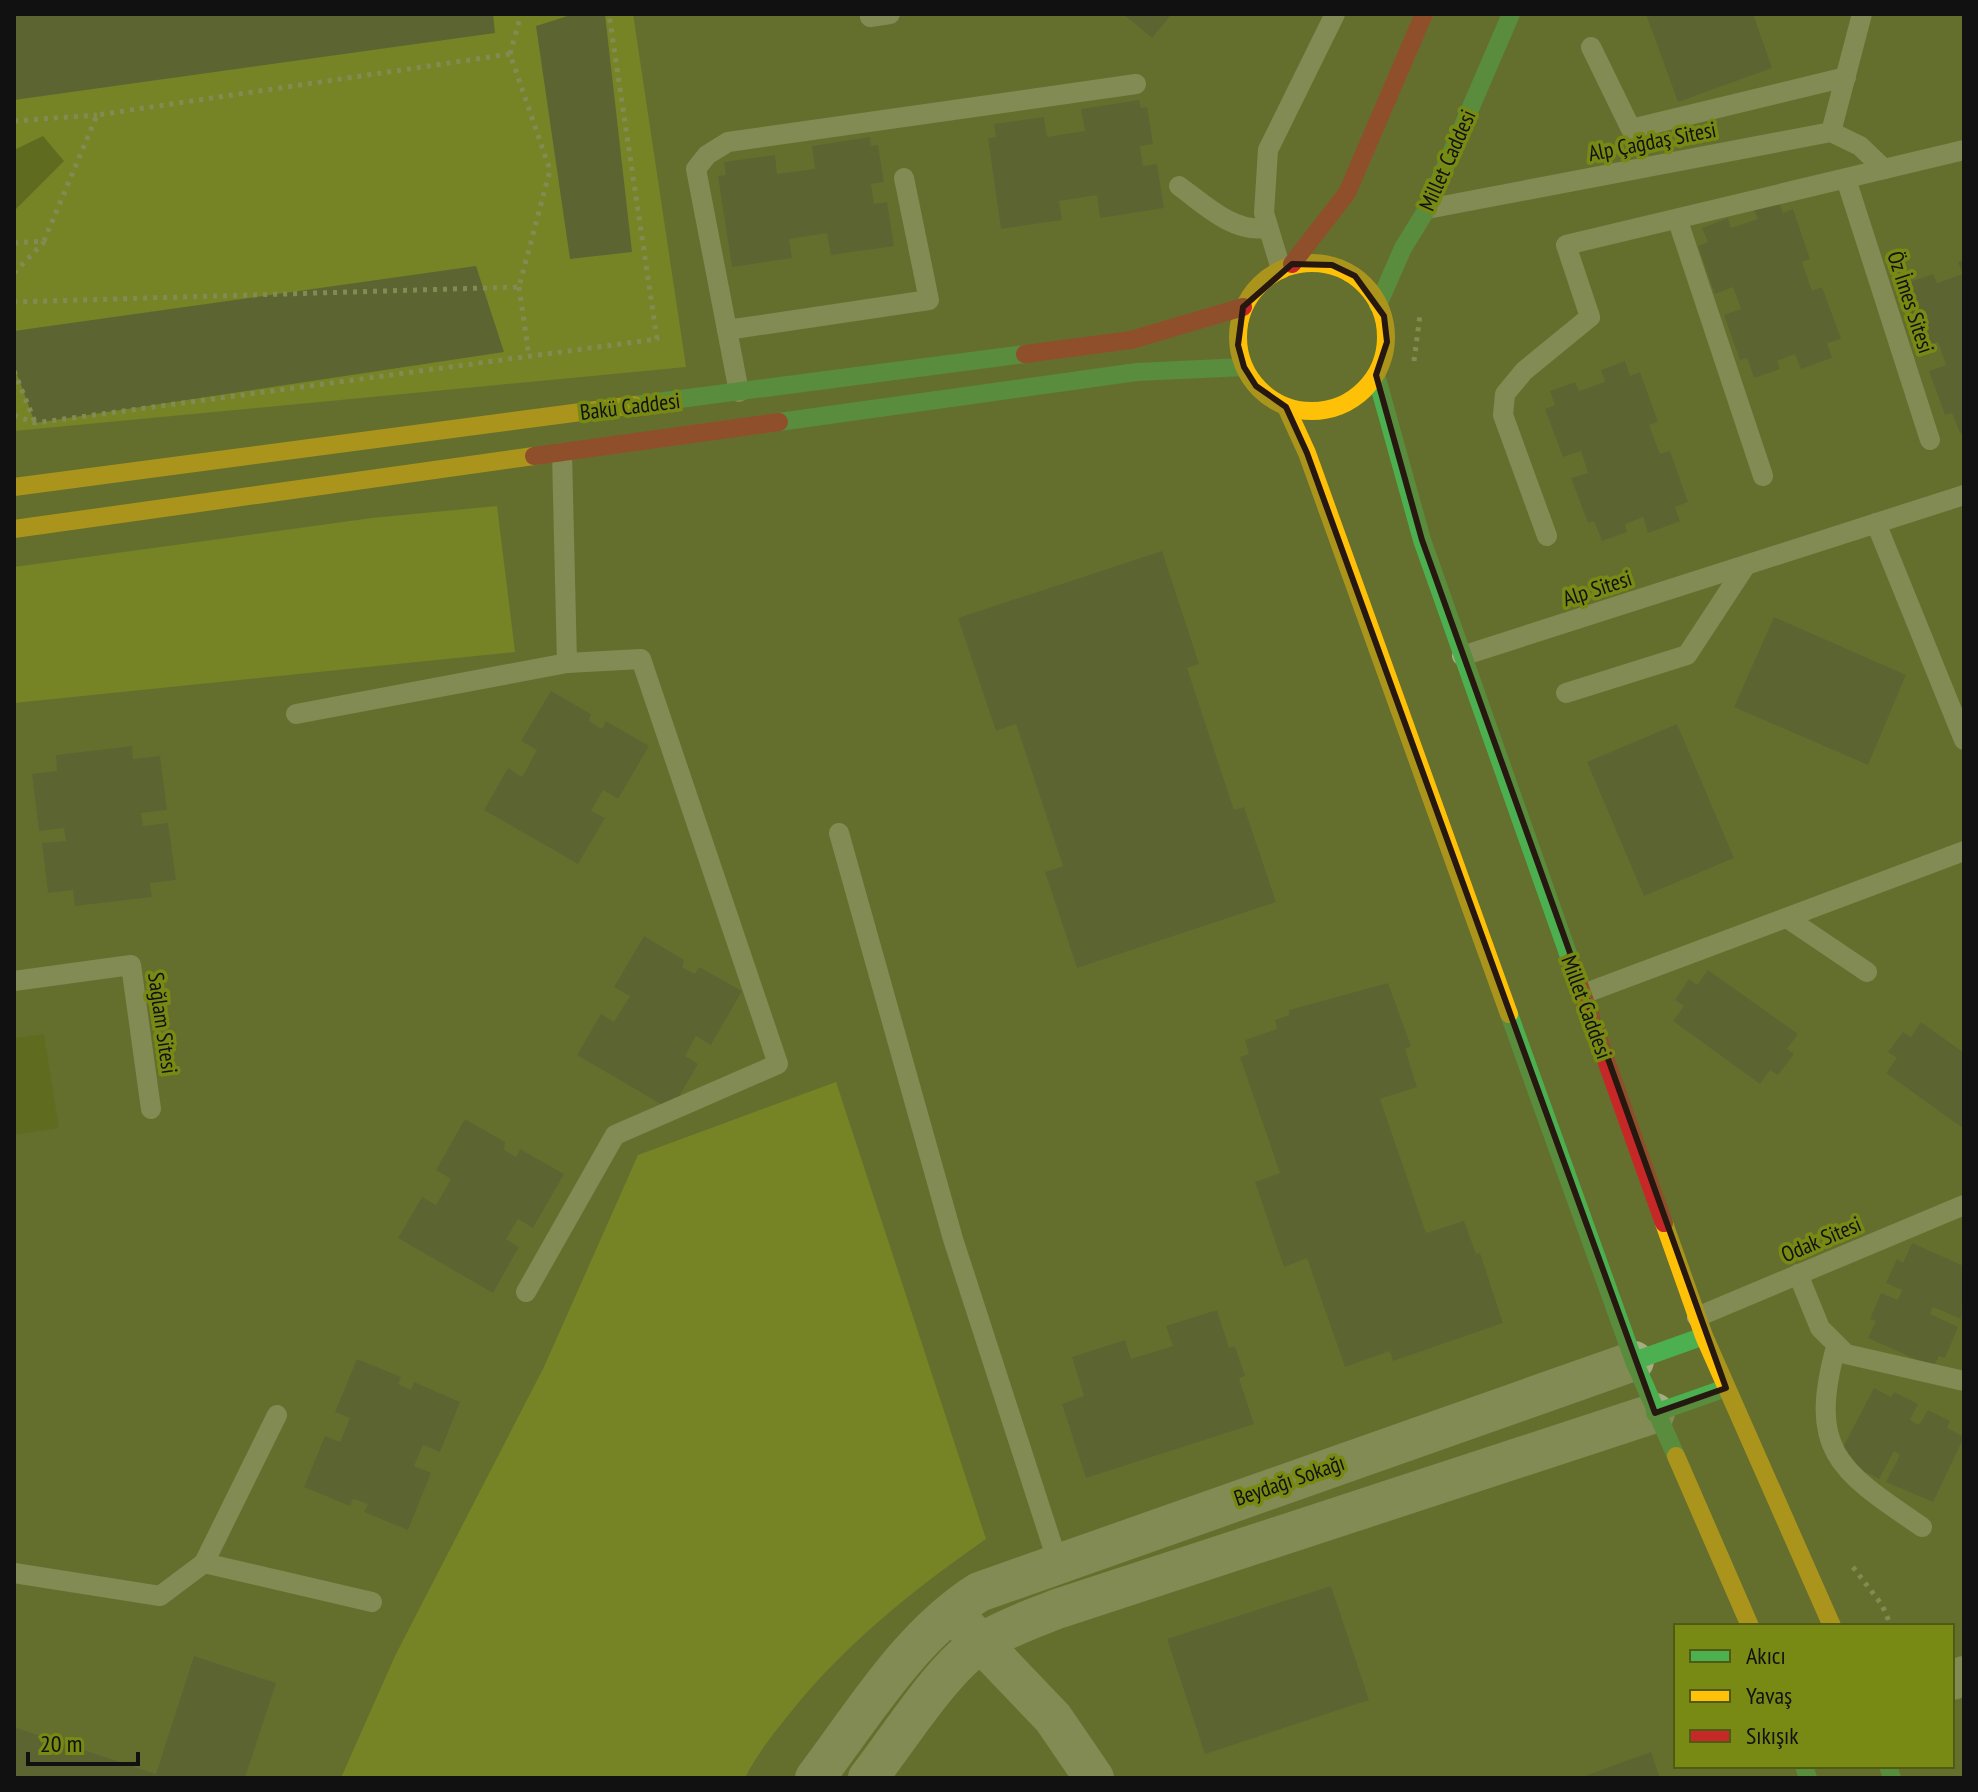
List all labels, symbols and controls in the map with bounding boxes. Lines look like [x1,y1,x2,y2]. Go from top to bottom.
street label: Millet Caddesi [1412,105,1482,215]
street label: Alp Çağdaş Sitesi [1586,115,1718,167]
street label: Öz İmes Sitesi [1881,247,1941,357]
street label: Bakü Caddesi [578,386,682,426]
street label: Alp Sitesi [1559,564,1635,612]
street label: Millet Caddesi [1555,952,1619,1062]
street label: Sağlam Sitesi [142,971,184,1075]
street label: Odak Sitesi [1777,1210,1865,1268]
street label: Beydağı Sokağı [1230,1448,1348,1512]
legend [1674,1624,1954,1768]
text: Akıcı [1746,1640,1786,1671]
text: Yavaş [1746,1680,1792,1711]
scale bar [28,1716,138,1766]
text: Sıkışık [1746,1720,1799,1751]
text: 20 m [40,1728,82,1759]

